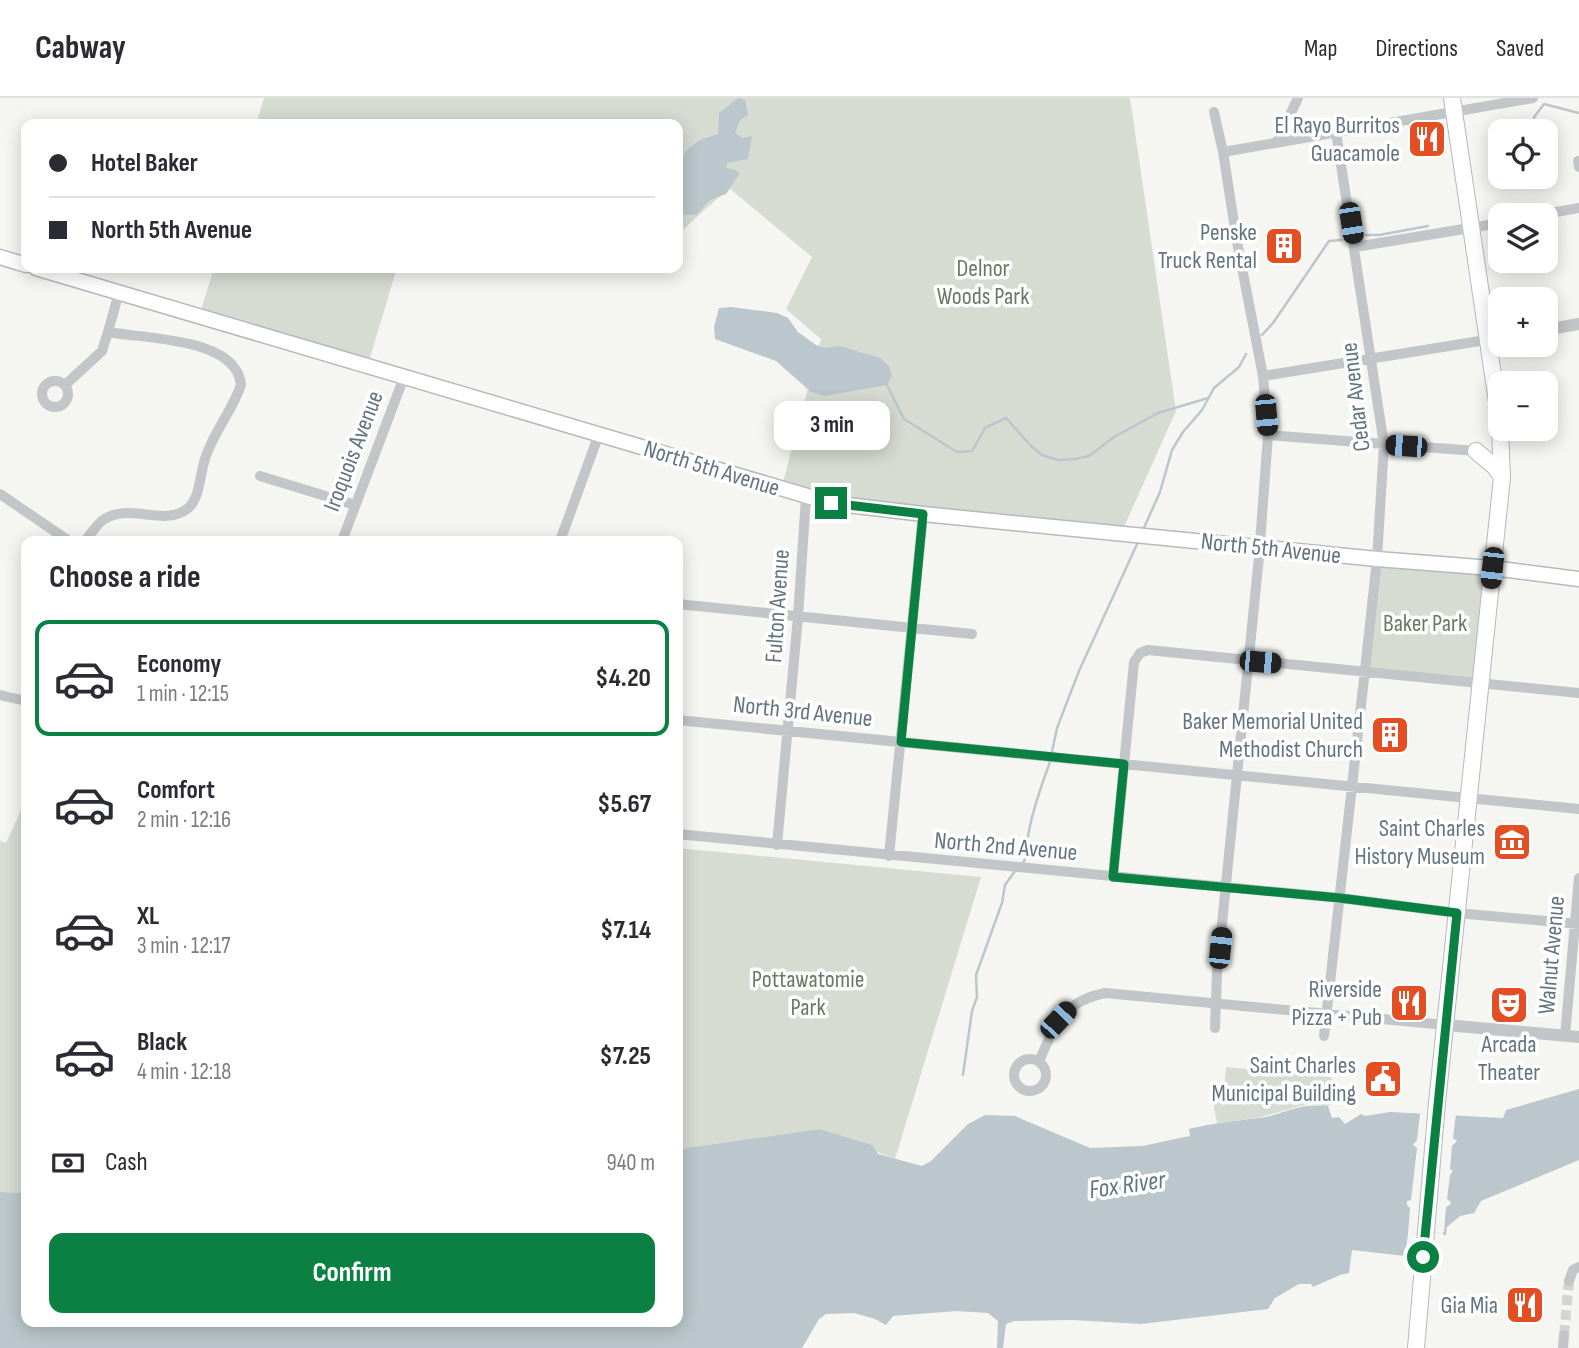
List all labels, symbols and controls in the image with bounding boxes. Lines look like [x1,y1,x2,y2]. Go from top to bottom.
text: Cabway [35,28,126,68]
text: Map [1304,34,1337,63]
text: Directions [1375,34,1458,63]
text: Saved [1496,34,1544,63]
place label: El Rayo Burritos Guacamole [1274,111,1400,168]
restaurant icon: El Rayo Burritos Guacamole [1406,118,1448,160]
map controls [1488,119,1558,441]
button: locate [1488,119,1558,189]
text: Hotel Baker [91,148,198,179]
car [1338,201,1365,245]
button: layers [1488,203,1558,273]
text: North 5th Avenue [91,215,252,246]
place label: Penske Truck Rental [1158,218,1257,275]
building icon: Penske Truck Rental [1263,225,1305,267]
park label: Delnor Woods Park [937,254,1029,311]
button: + [1488,287,1558,357]
street label: Cedar Avenue [1334,341,1377,453]
button: − [1488,371,1558,441]
street label: Iroquois Avenue [317,387,390,516]
car [1254,393,1279,437]
callout: 3 min [773,402,889,450]
text: 3 min [810,411,854,439]
street label: North 5th Avenue [640,434,783,503]
car [1385,434,1428,458]
route end [815,487,847,519]
street label: North 5th Avenue [1200,527,1342,570]
car [1480,546,1505,590]
street label: Fulton Avenue [759,548,796,664]
text: Choose a ride [49,558,201,597]
park label: Baker Park [1383,609,1467,638]
icon: car [53,647,116,710]
text: Economy [137,649,221,680]
car [1239,650,1282,674]
text: $4.20 [595,663,651,694]
text: 1 min · 12:15 [137,680,229,708]
street label: North 3rd Avenue [732,690,874,733]
place label: Baker Memorial United Methodist Church [1182,707,1363,764]
building icon: Baker Memorial United Methodist Church [1369,714,1411,756]
icon: car [53,773,116,836]
text: Comfort [137,775,215,806]
text: $5.67 [597,789,651,820]
text: 2 min · 12:16 [137,806,231,834]
place label: Saint Charles History Museum [1354,814,1485,871]
museum icon: Saint Charles History Museum [1491,821,1533,863]
street label: North 2nd Avenue [933,826,1079,867]
street label: Walnut Avenue [1532,895,1571,1015]
icon: car [53,899,116,962]
text: XL [137,901,159,932]
text: $7.14 [600,915,651,946]
car [1208,926,1233,970]
text: 3 min · 12:17 [137,932,230,960]
park label: Pottawatomie Park [752,965,864,1022]
place label: Riverside Pizza + Pub [1291,975,1382,1032]
restaurant icon: Riverside Pizza + Pub [1388,982,1430,1024]
theatre icon: Arcada Theater [1488,984,1530,1026]
car [1036,997,1081,1043]
icon: car [53,1025,116,1088]
text: Black [137,1027,187,1058]
place label: Arcada Theater [1478,1030,1540,1087]
text: $7.25 [600,1041,651,1072]
place label: Saint Charles Municipal Building [1212,1051,1356,1108]
text: 4 min · 12:18 [137,1058,231,1086]
public building icon: Saint Charles Municipal Building [1362,1058,1404,1100]
icon: cash [49,1144,87,1182]
text: Cash [105,1147,148,1178]
text: 940 m [607,1149,655,1177]
water label: Fox River [1087,1165,1169,1206]
button: Confirm [49,1233,655,1313]
route start [1407,1241,1439,1273]
restaurant icon: Gia Mia [1504,1284,1546,1326]
place label: Gia Mia [1440,1291,1498,1320]

